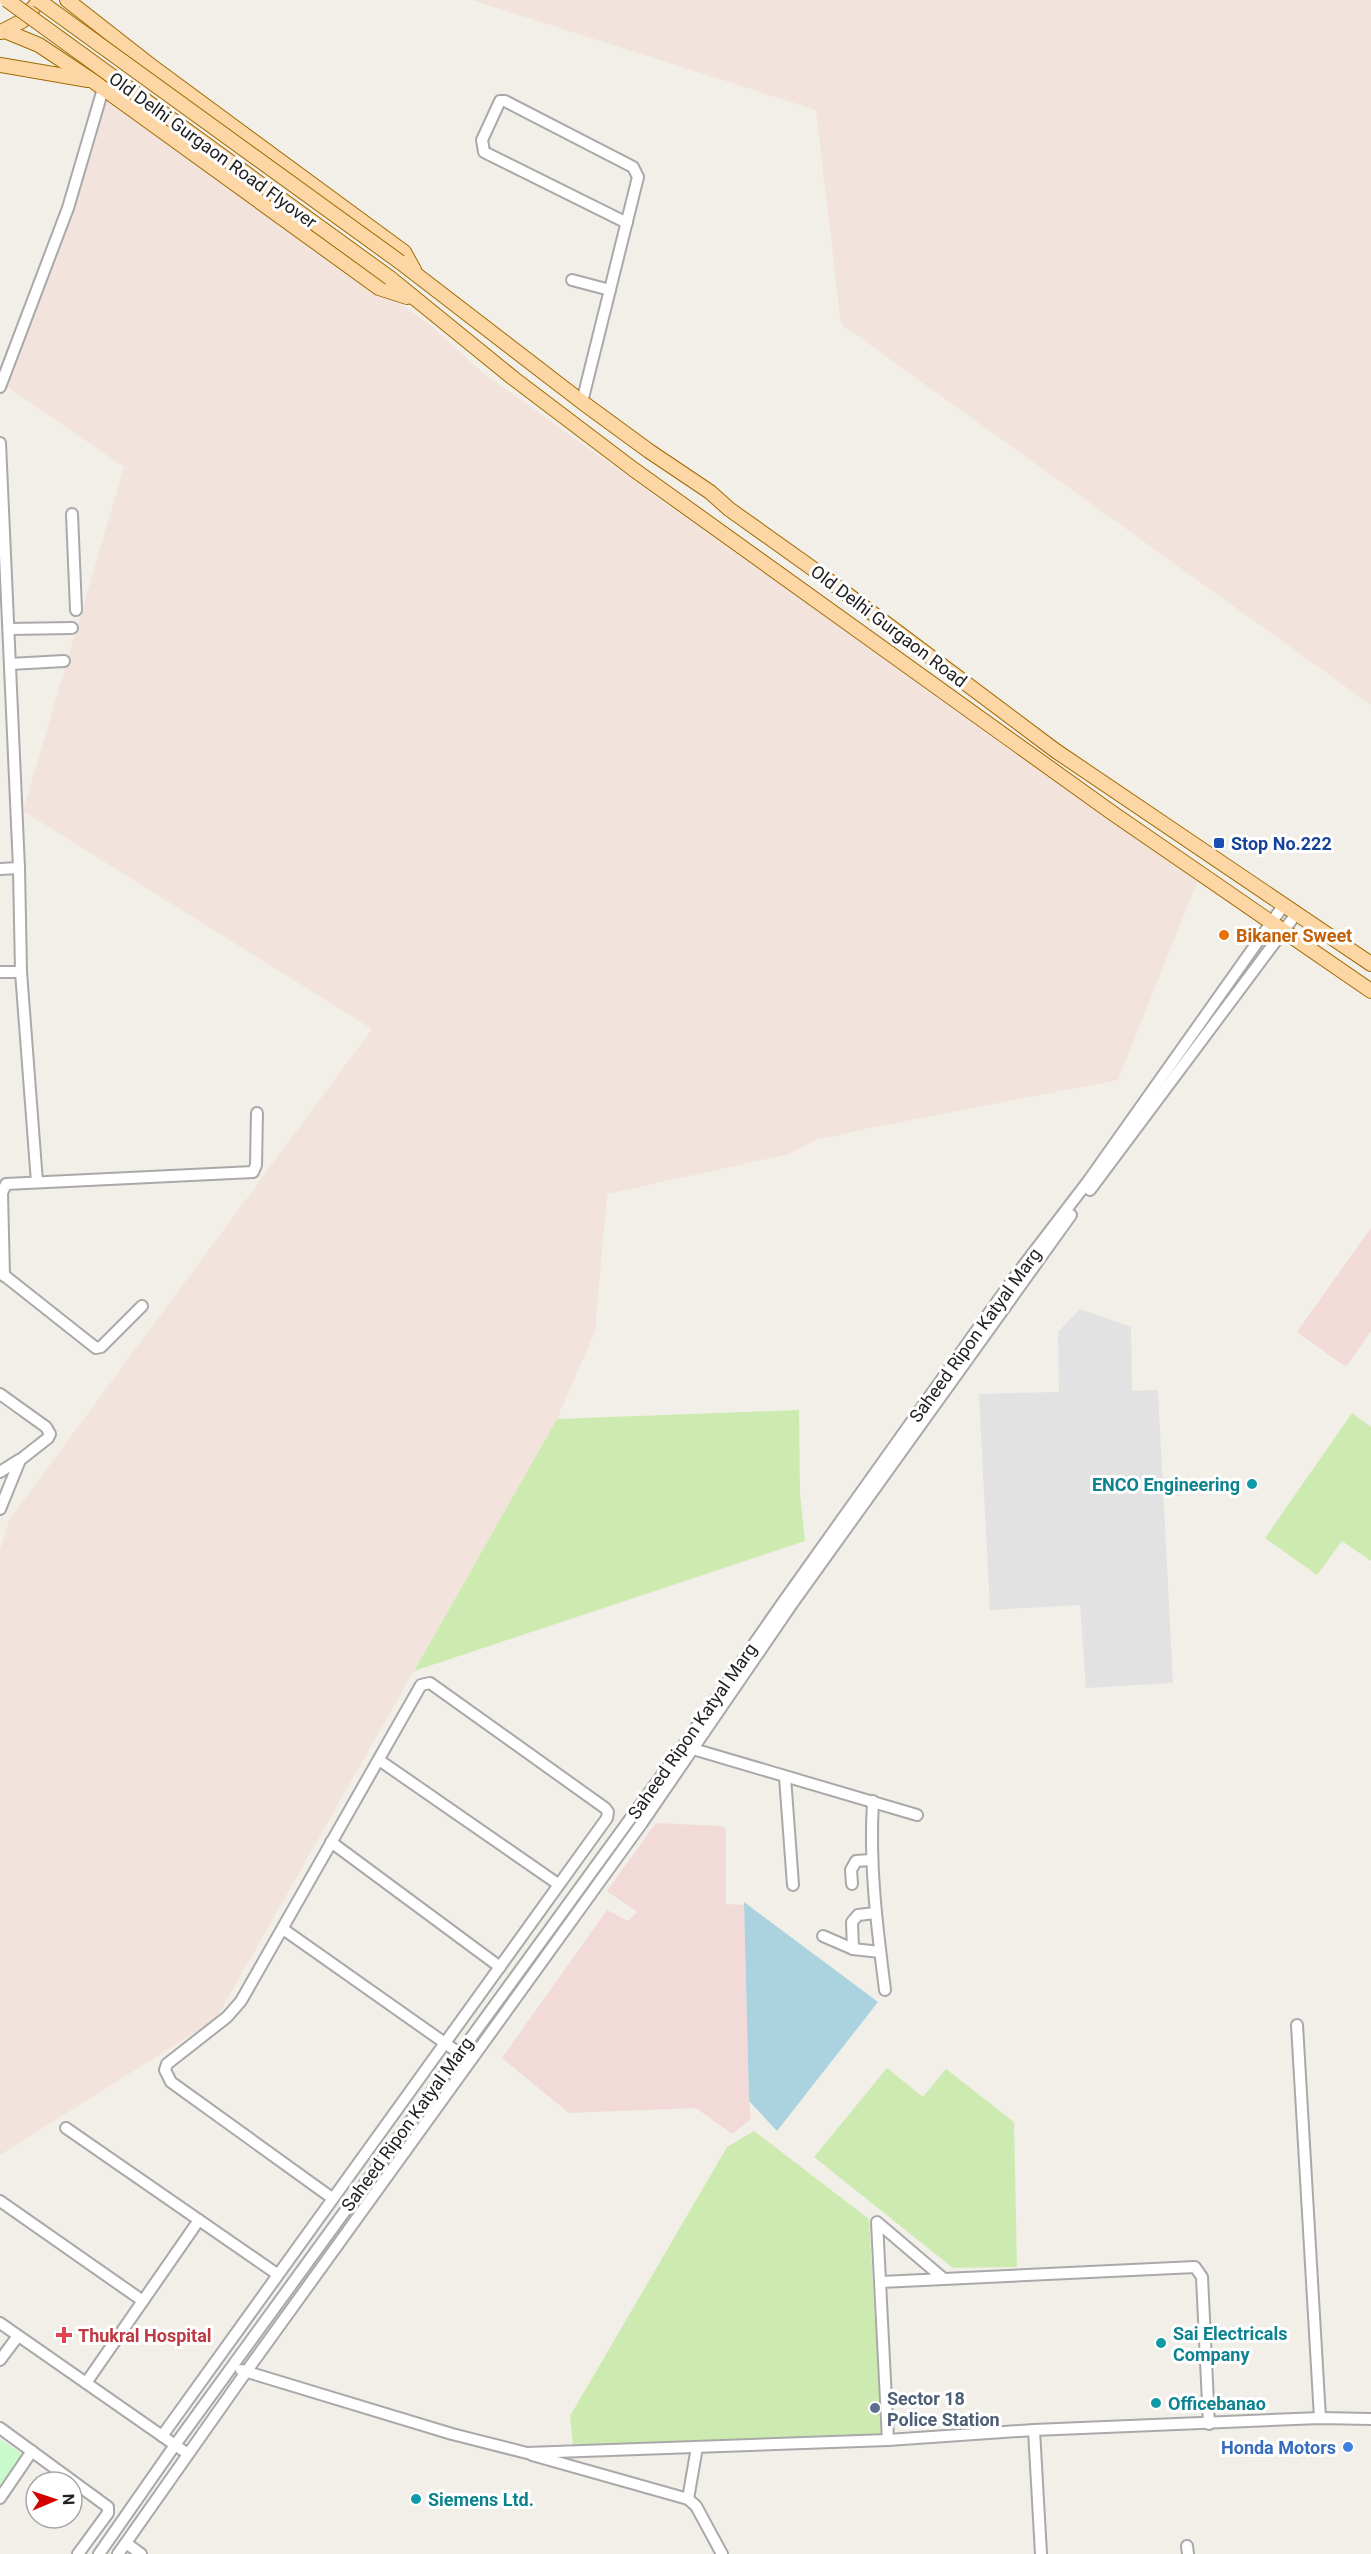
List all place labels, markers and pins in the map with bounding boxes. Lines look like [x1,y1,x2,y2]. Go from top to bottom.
place label: Stop No.222 [1231,833,1332,854]
marker: Stop No.222 [1212,836,1226,850]
place label: Bikaner Sweet [1236,925,1352,946]
marker: Bikaner Sweet [1217,928,1231,942]
place label: ENCO Engineering [1092,1474,1240,1495]
marker: ENCO Engineering [1245,1477,1259,1491]
place label: Sai Electricals Company [1173,2323,1287,2365]
place label: Thukral Hospital [78,2325,212,2346]
marker: Thukral Hospital [55,2326,73,2344]
marker: Sai Electricals Company [1154,2336,1168,2350]
place label: Sector 18 Police Station [887,2388,1000,2430]
place label: Officebanao [1168,2393,1266,2414]
marker: Officebanao [1149,2396,1163,2410]
marker: Sector 18 Police Station [868,2401,882,2415]
place label: Honda Motors [1221,2437,1336,2458]
marker: Honda Motors [1341,2440,1355,2454]
place label: Siemens Ltd. [428,2489,534,2510]
marker: Siemens Ltd. [409,2492,423,2506]

